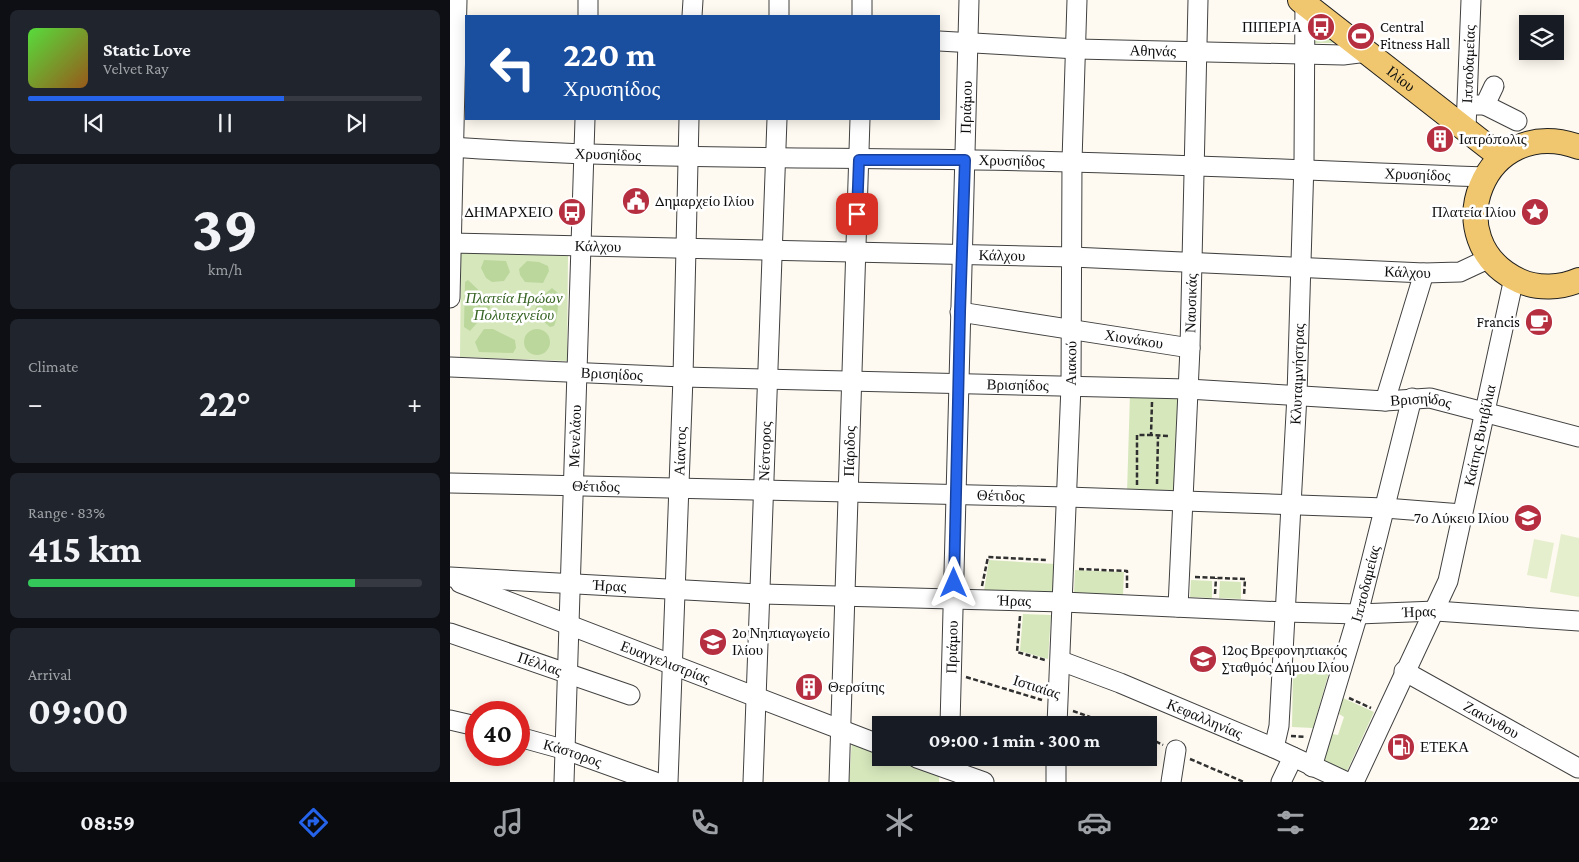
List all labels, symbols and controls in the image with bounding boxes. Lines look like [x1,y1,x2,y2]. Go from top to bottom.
bus stop icon: ΠΙΠΕΡΙΑ [1306,12,1336,42]
map controls [1519,15,1564,60]
button: layers [1519,15,1564,60]
place label: ΠΙΠΕΡΙΑ [1242,19,1302,35]
place label: Central Fitness Hall [1380,19,1450,52]
sports icon: Central Fitness Hall [1346,21,1376,51]
street label: Ιπποδαμείας [1459,25,1478,103]
icon: left [480,35,545,100]
text: 220 m [563,35,656,74]
text: Static Love [103,39,191,60]
street label: Αθηνάς [1129,42,1176,59]
text: Velvet Ray [103,60,169,77]
street label: Ιλίου [1384,63,1418,95]
text: Χρυσηίδος [563,76,660,101]
street label: Πριάμου [957,80,975,134]
icon: previous [80,109,108,137]
icon: pause [211,109,239,137]
icon: next [342,109,370,137]
building icon: Ιατρόπολις [1425,124,1455,154]
place label: Ιατρόπολις [1459,131,1527,147]
street label: Χρυσηίδος [574,145,641,163]
street label: Χρυσηίδος [979,152,1045,169]
street label: Χρυσηίδος [1384,165,1451,184]
public building icon: Δημαρχείο Ιλίου [621,186,651,216]
text: 39 [191,192,259,264]
place label: Δημαρχείο Ιλίου [655,193,754,210]
pin [836,193,878,235]
bus stop icon: ΔΗΜΑΡΧΕΙΟ [557,197,587,227]
place icon: Πλατεία Ιλίου [1520,197,1550,227]
icon: arrive [843,200,871,228]
place label: ΔΗΜΑΡΧΕΙΟ [464,204,553,220]
place label: Πλατεία Ιλίου [1432,204,1516,220]
street label: Κάλχου [574,238,621,255]
street label: Κάλχου [978,247,1025,264]
text: km/h [208,261,242,278]
street label: Κάλχου [1384,263,1431,281]
street label: Ναυσικάς [1182,273,1200,333]
park label: Πλατεία Ηρώων Πολυτεχνείου [464,290,563,323]
cafe icon: Francis [1524,307,1554,337]
place label: Francis [1477,314,1520,330]
street label: Κλυταιμνήστρας [1287,323,1307,425]
street label: Χιονάκου [1103,327,1164,352]
street label: Αιακού [1063,341,1079,386]
text: Climate [28,358,78,375]
street label: Βρισηίδος [580,365,643,383]
street label: Βρισηίδος [986,376,1049,394]
text: 22° [199,382,251,424]
street label: Καίτης Βυτιβίλια [1461,383,1499,487]
text: − [28,388,43,419]
text: + [407,388,422,419]
street label: Βρισηίδος [1390,390,1454,411]
street label: Μενελάου [566,405,584,468]
street label: Νέστορος [756,421,774,481]
street label: Πάριδος [841,425,858,477]
street label: Αίαντος [671,426,689,476]
street label: Θέτιδος [572,478,620,495]
street label: Θέτιδος [977,487,1025,504]
school or university icon: 7ο Λύκειο Ιλίου [1513,503,1543,533]
text: Range · 83% [28,504,105,521]
place label: 7ο Λύκειο Ιλίου [1414,510,1509,526]
text: 415 km [28,528,141,570]
street label: Ιπποδαμείας [1348,544,1383,624]
position arrow [927,556,979,608]
street label: Ήρας [592,577,627,595]
street label: Ήρας [997,592,1031,609]
street label: Ήρας [1401,603,1436,620]
street label: Πριάμου [943,620,961,674]
place label: 2ο Νηπιαγωγείο Ιλίου [732,625,830,658]
school or university icon: 2ο Νηπιαγωγείο Ιλίου [698,627,728,657]
street label: Ευαγγελιστρίας [618,638,712,686]
place label: 12ος Βρεφονηπιακός Σταθμός Δήμου Ιλίου [1222,642,1349,676]
school or university icon: 12ος Βρεφονηπιακός Σταθμός Δήμου Ιλίου [1188,644,1218,674]
street label: Πέλλας [516,649,564,679]
text: Arrival [28,666,72,683]
building icon: Θερσίτης [794,672,824,702]
street label: Ιστιαίας [1011,672,1063,702]
place label: Θερσίτης [828,679,885,695]
text: 09:00 [28,690,129,732]
street label: Κεφαλληνίας [1165,696,1245,742]
street label: Ζακύνθου [1461,698,1522,742]
speed limit sign: 40 [465,701,530,766]
text: 09:00 · 1 min · 300 m [929,730,1100,751]
fuel station icon: ΕΤΕΚΑ [1386,732,1416,762]
street label: Κάστορος [542,736,604,770]
place label: ΕΤΕΚΑ [1420,739,1469,755]
icon: directions [296,805,331,840]
icon: music [491,805,526,840]
icon: phone [687,805,722,840]
icon: climate [882,805,917,840]
icon: car [1077,805,1112,840]
icon: filters [1273,805,1308,840]
text: 08:59 [80,810,135,835]
text: 22° [1468,810,1499,835]

